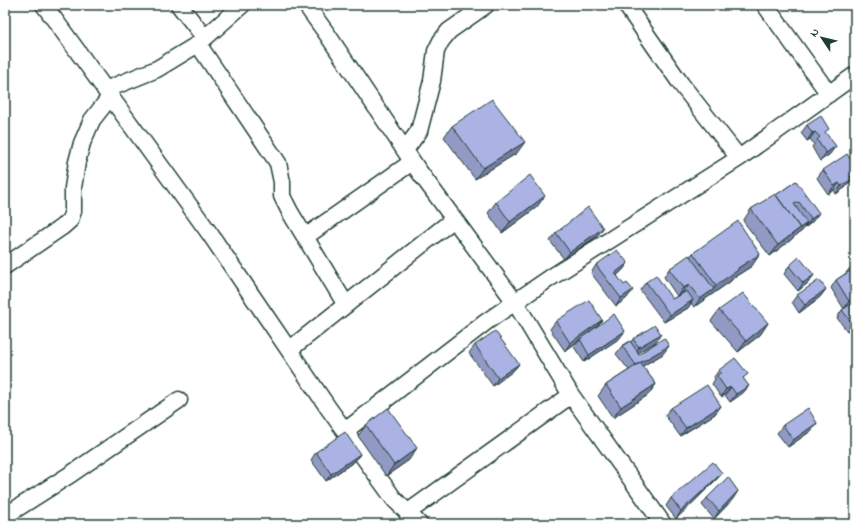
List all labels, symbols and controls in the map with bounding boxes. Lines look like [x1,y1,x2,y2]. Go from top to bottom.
north arrow [802,18,842,58]
text: N [806,25,823,40]

